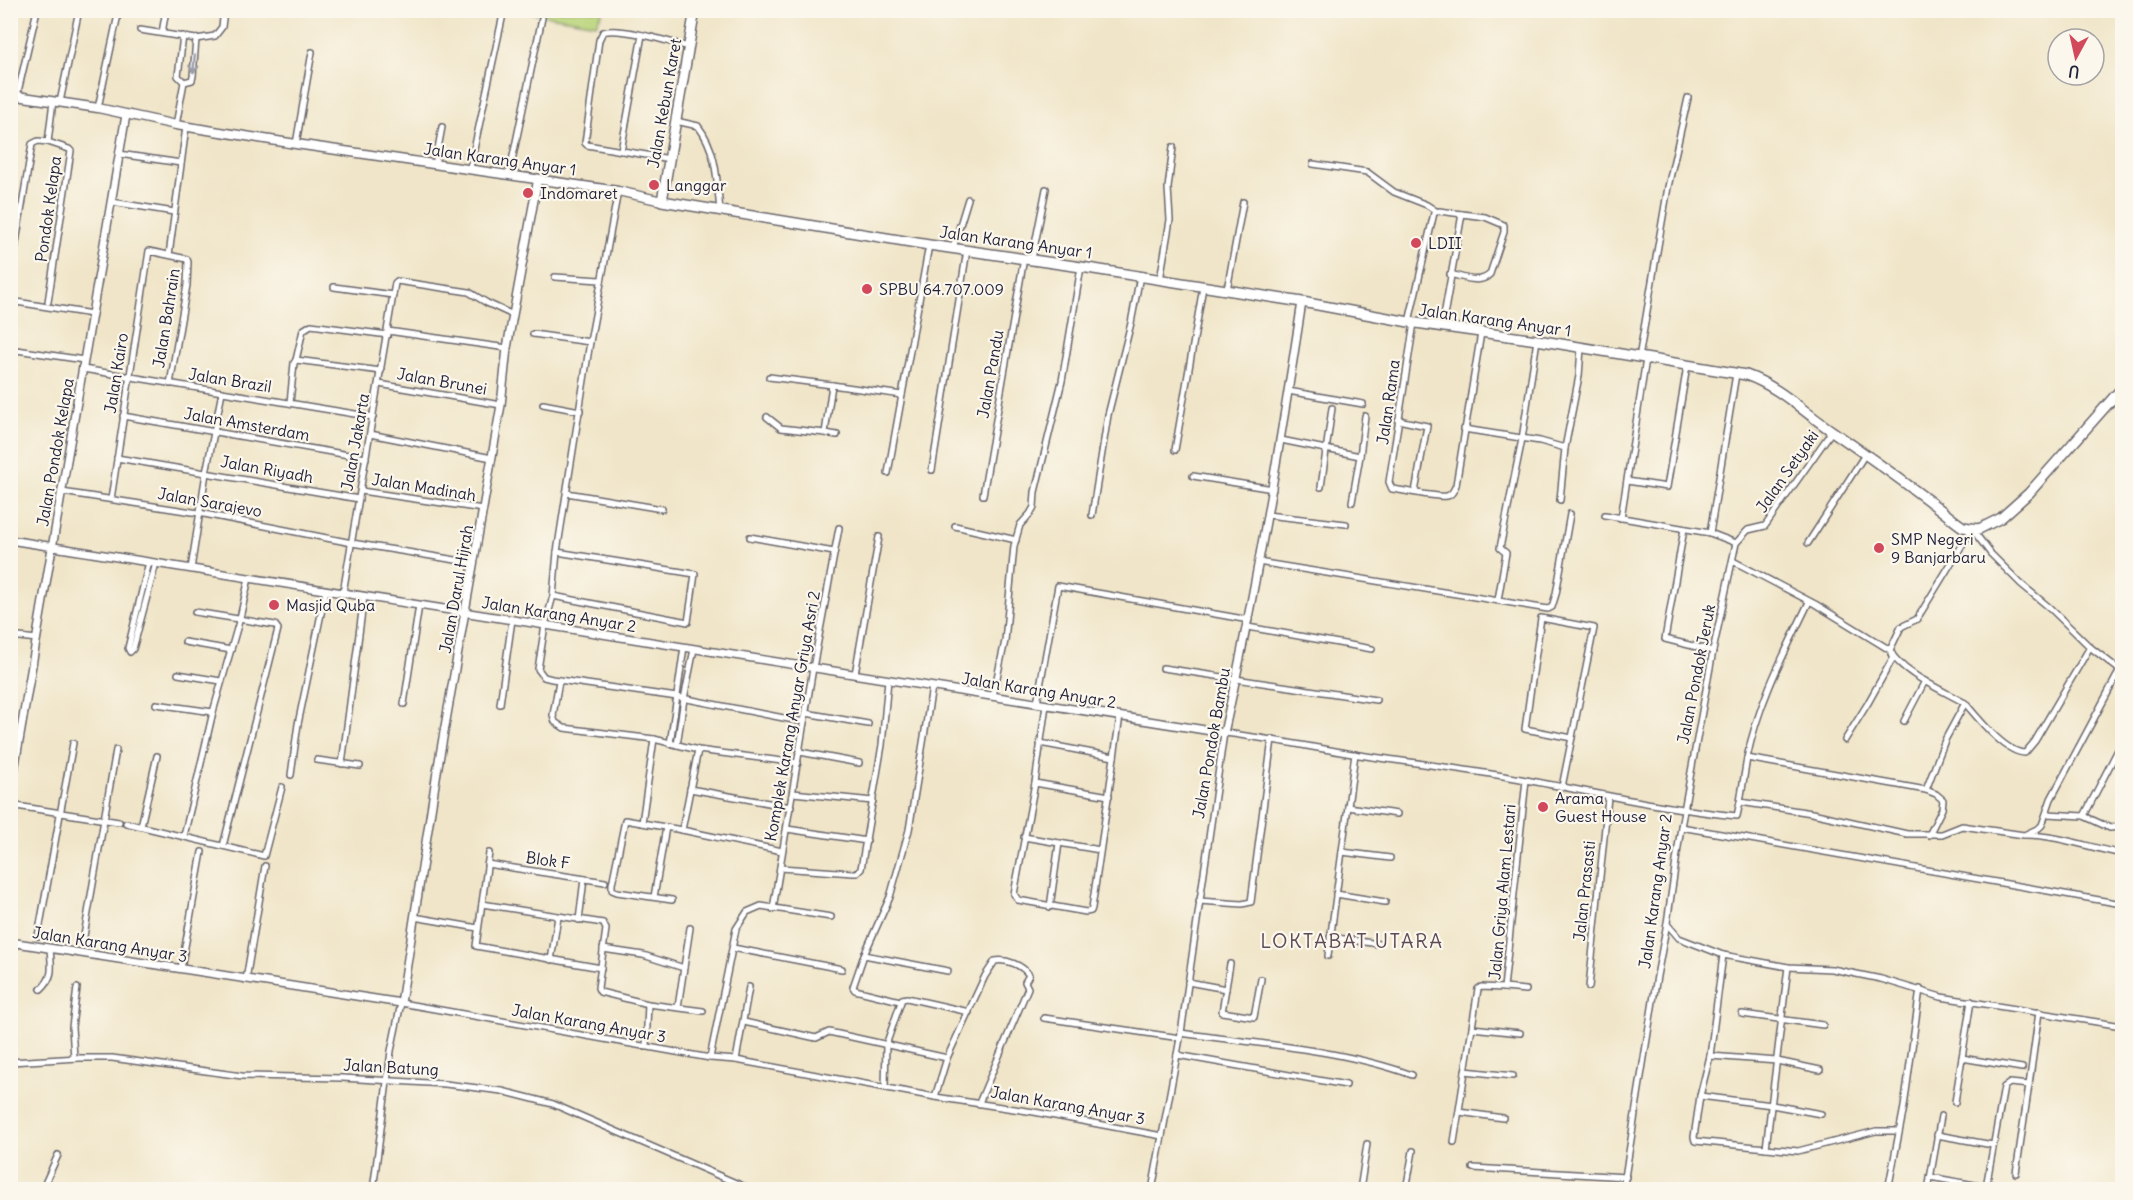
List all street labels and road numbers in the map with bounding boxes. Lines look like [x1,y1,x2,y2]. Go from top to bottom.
street label: Jalan Kebun Karet [643,36,685,169]
street label: Jalan Karang Anyar 1 [422,138,578,180]
street label: Pondok Kelapa [31,155,65,263]
street label: Jalan Karang Anyar 1 [938,221,1094,263]
street label: Jalan Bahrain [148,267,184,369]
street label: Jalan Karang Anyar 1 [1417,299,1573,341]
street label: Jalan Pandu [972,328,1008,420]
street label: Jalan Kairo [100,331,132,415]
street label: Jalan Rama [1372,358,1404,446]
street label: Jalan Brunei [396,363,488,399]
street label: Jalan Brazil [187,364,273,396]
street label: Jalan Pondok Kelapa [32,376,78,528]
street label: Jalan Jakarta [337,392,373,492]
street label: Jalan Amsterdam [183,403,311,445]
street label: Jalan Setyaki [1751,426,1823,516]
street label: Jalan Riyadh [219,451,315,487]
street label: Jalan Madinah [370,469,478,505]
street label: Jalan Sarajevo [156,483,264,521]
street label: Jalan Darul Hijrah [435,523,477,655]
street label: Komplek Karang Anyar Griya Asri 2 [760,589,824,843]
street label: Jalan Karang Anyar 2 [480,592,638,636]
street label: Jalan Pondok Jeruk [1673,603,1719,745]
street label: Jalan Pondok Bambu [1188,666,1234,820]
street label: Jalan Karang Anyar 2 [960,668,1118,712]
street label: Jalan Griya Alam Lestari [1484,803,1520,981]
street label: Jalan Karang Anyar 2 [1634,812,1676,970]
street label: Jalan Prasasti [1569,840,1599,942]
street label: Blok F [525,847,571,873]
street label: Jalan Karang Anyar 3 [31,922,189,966]
street label: Jalan Karang Anyar 3 [510,1000,668,1046]
street label: Jalan Batung [343,1055,439,1079]
street label: Jalan Karang Anyar 3 [989,1082,1147,1128]

